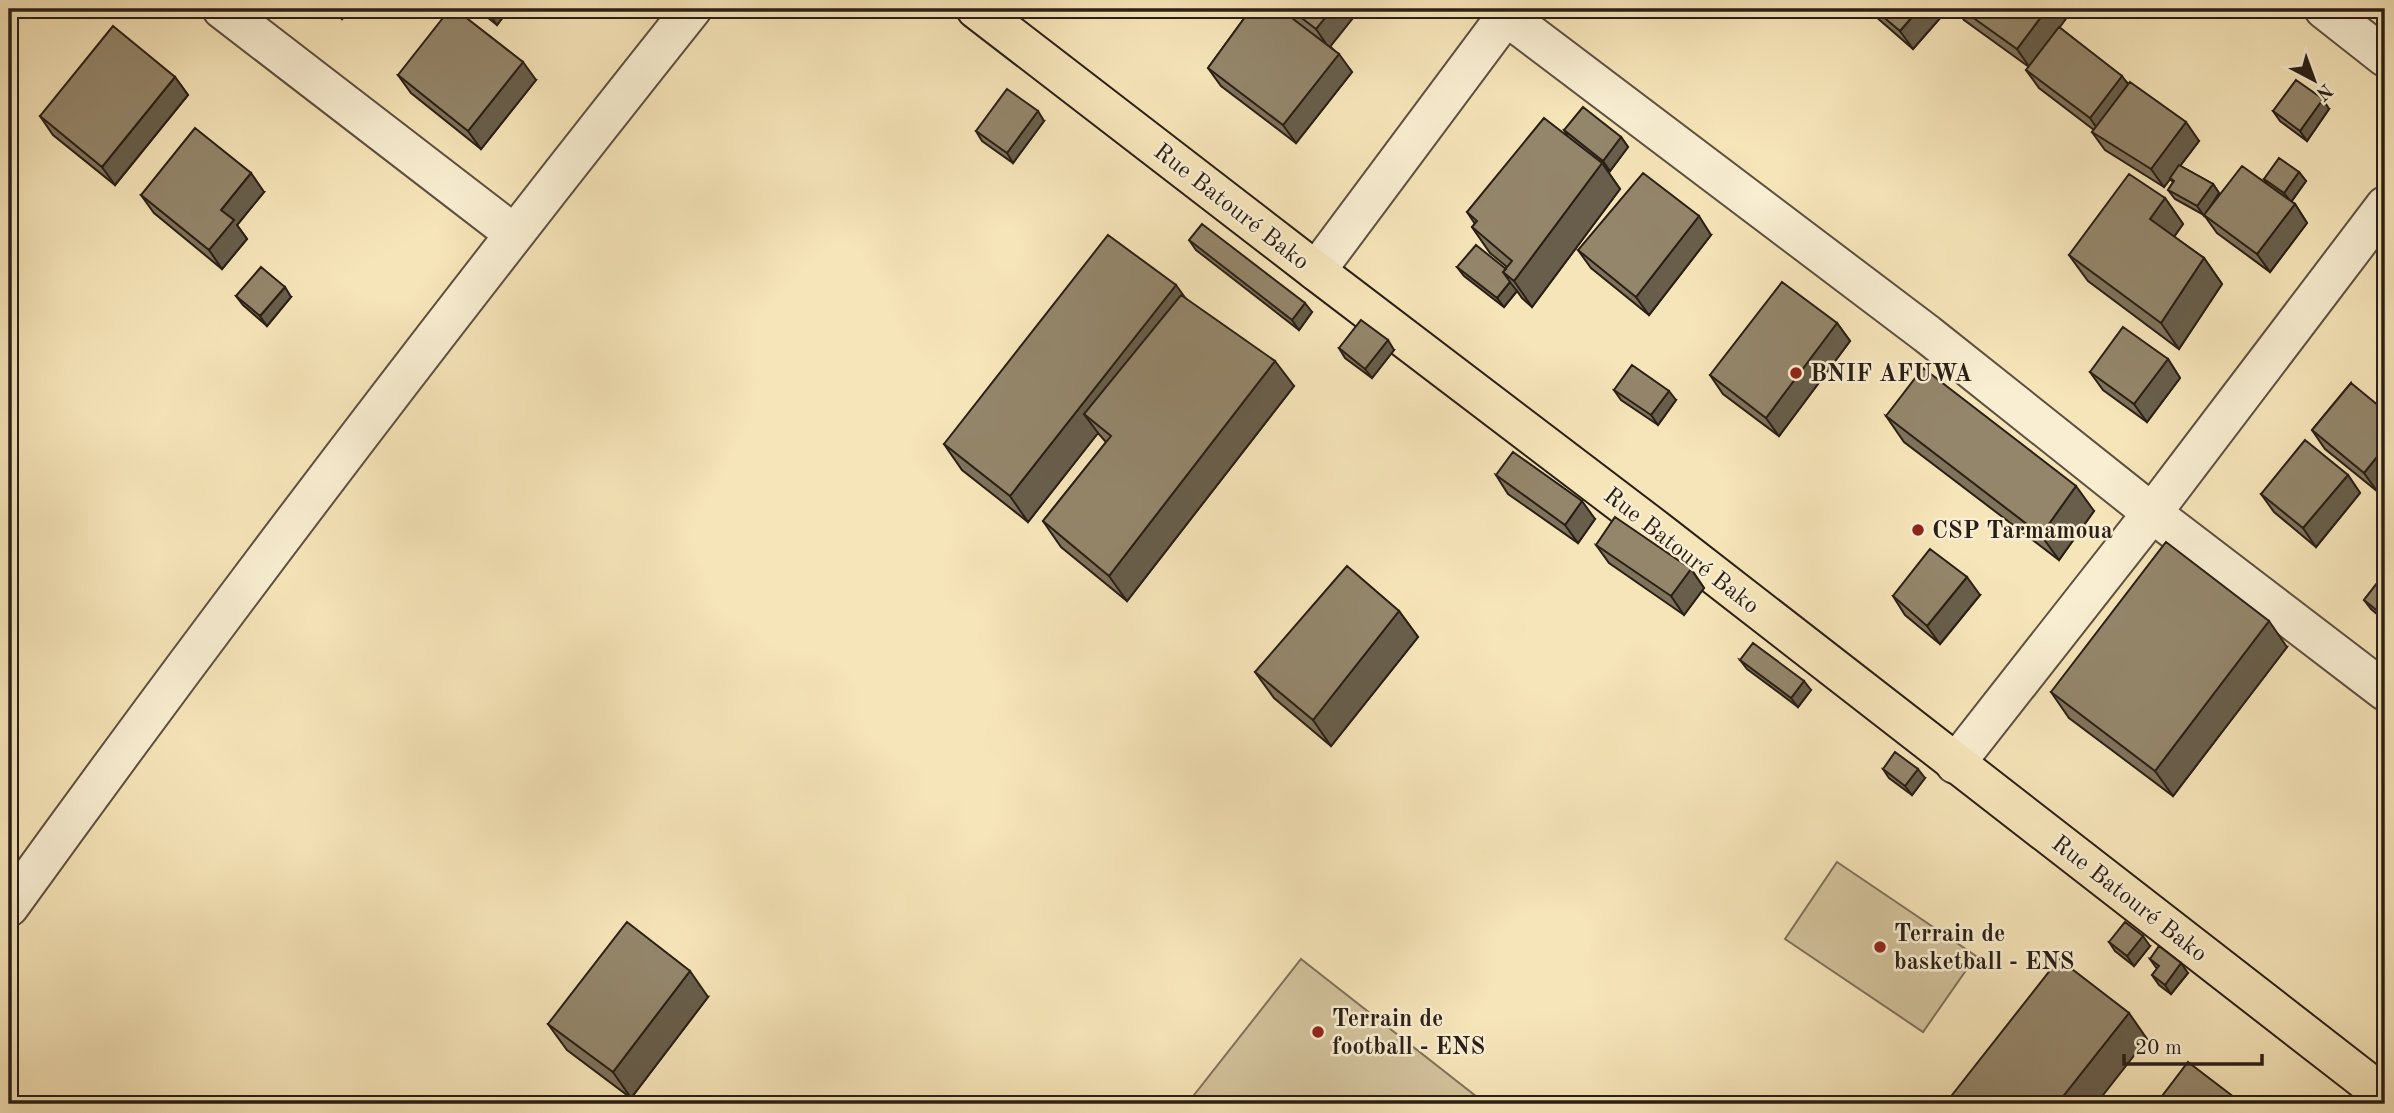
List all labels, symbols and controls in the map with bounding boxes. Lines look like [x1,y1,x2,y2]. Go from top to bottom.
north arrow [2278,46,2348,116]
text: N [2311,79,2335,103]
street label: Rue Batouré Bako [1149,140,1313,275]
place label: BNIF AFUWA [1810,363,1972,387]
marker: BNIF AFUWA [1788,365,1804,381]
street label: Rue Batouré Bako [1599,484,1763,619]
place label: CSP Tarmamoua [1932,520,2113,544]
marker: CSP Tarmamoua [1910,522,1926,538]
street label: Rue Batouré Bako [2047,832,2211,967]
place label: Terrain de basketball - ENS [1894,923,2074,975]
marker: Terrain de basketball - ENS [1872,939,1888,955]
place label: Terrain de football - ENS [1332,1008,1485,1060]
scale bar [2124,1022,2263,1066]
marker: Terrain de football - ENS [1310,1024,1326,1040]
text: 20 m [2135,1038,2182,1059]

